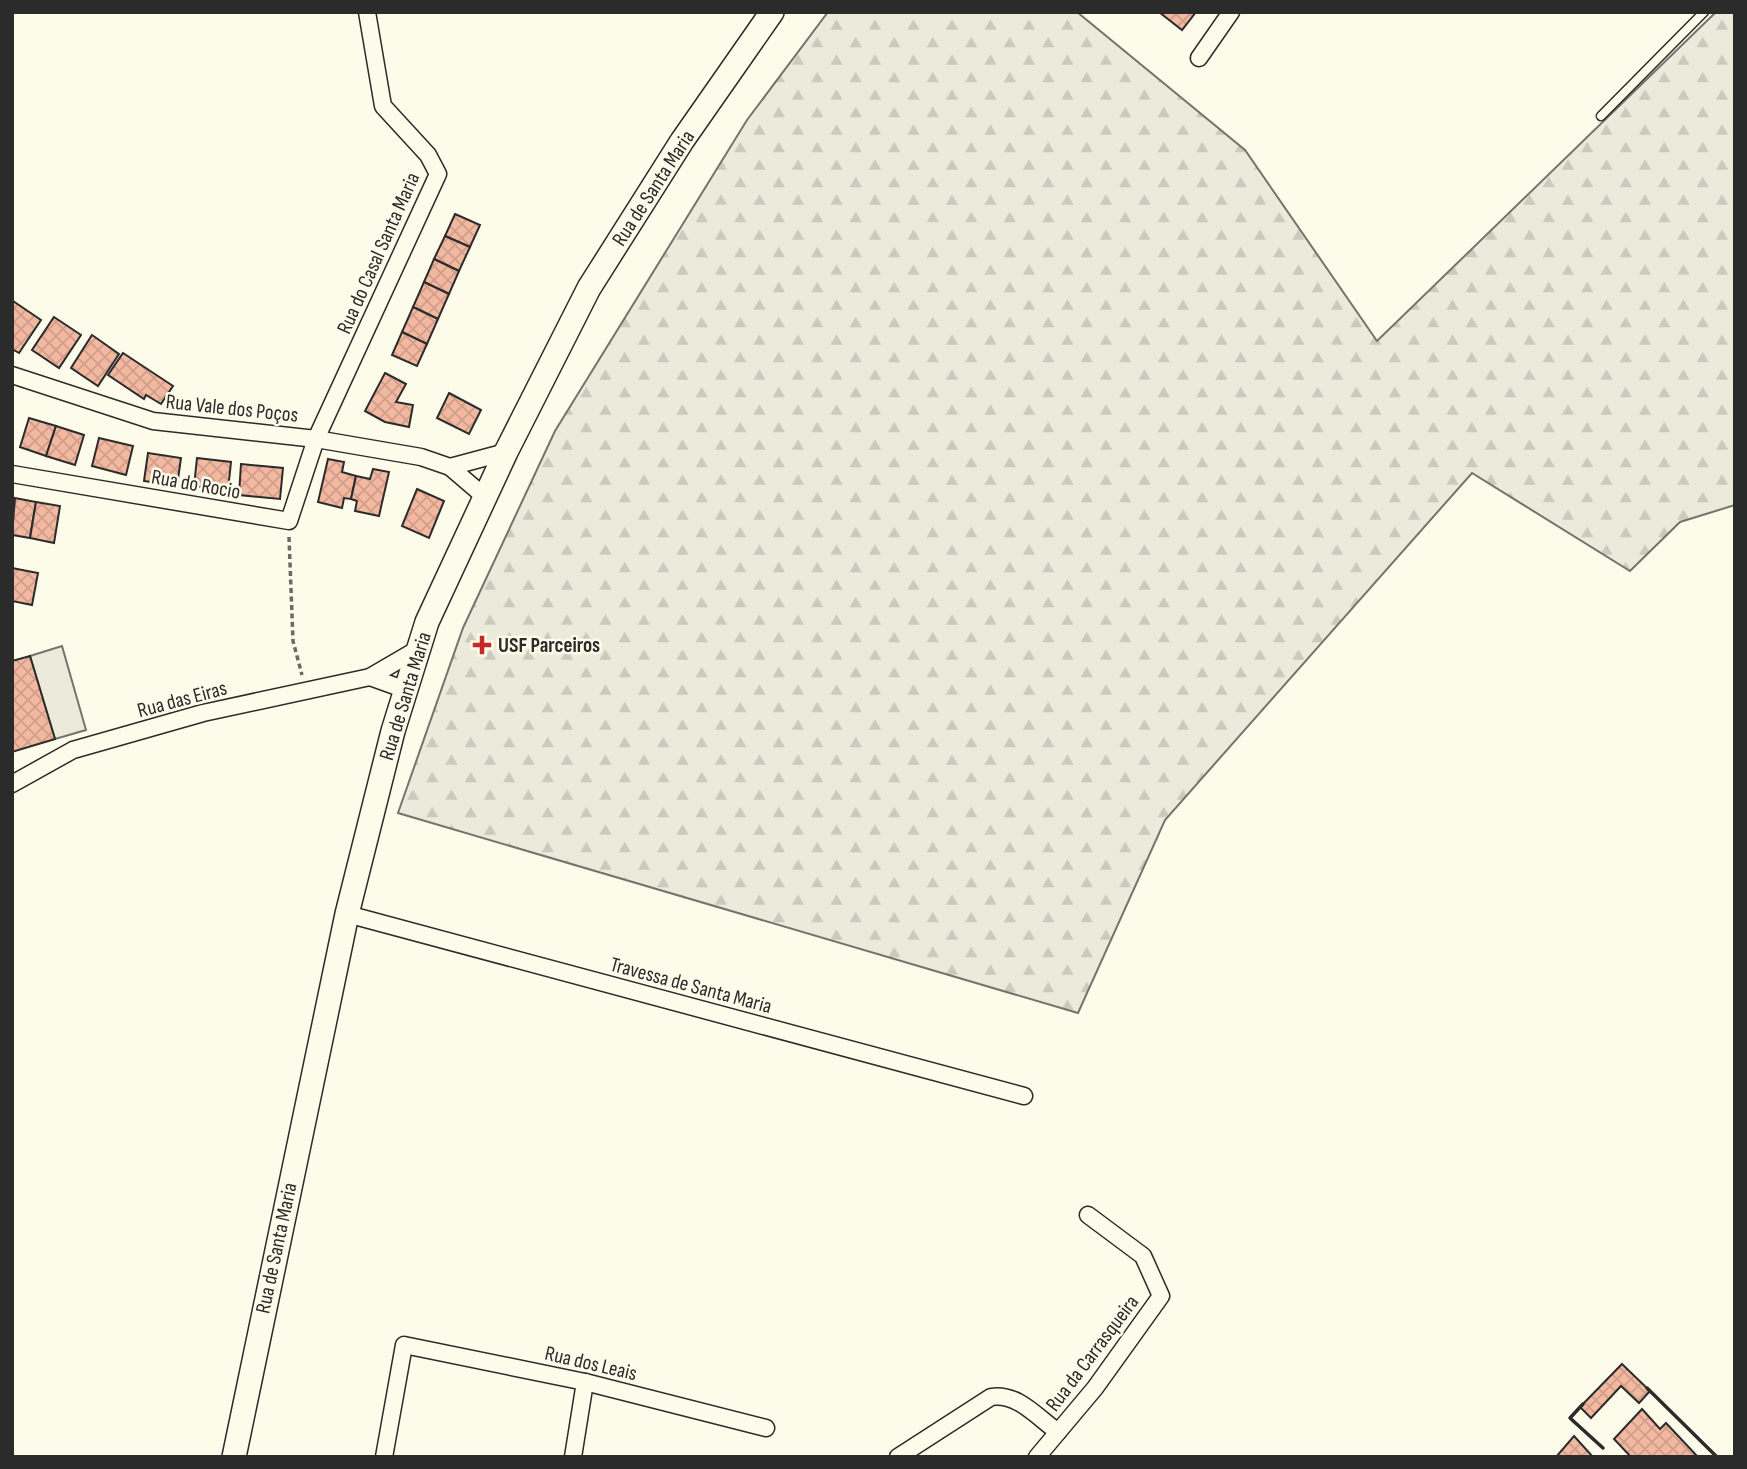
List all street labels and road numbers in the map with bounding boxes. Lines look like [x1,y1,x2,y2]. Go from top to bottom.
street label: Rua de Santa Maria [607,126,700,251]
street label: Rua do Casal Santa Maria [332,169,425,338]
street label: Rua Vale dos Poços [165,389,299,428]
street label: Rua do Rocio [149,464,242,505]
street label: Rua de Santa Maria [374,629,437,763]
street label: Rua das Eiras [135,676,230,723]
street label: Travessa de Santa Maria [607,952,774,1019]
street label: Rua de Santa Maria [250,1180,303,1316]
street label: Rua da Carrasqueira [1041,1290,1144,1416]
street label: Rua dos Leais [542,1341,639,1386]

